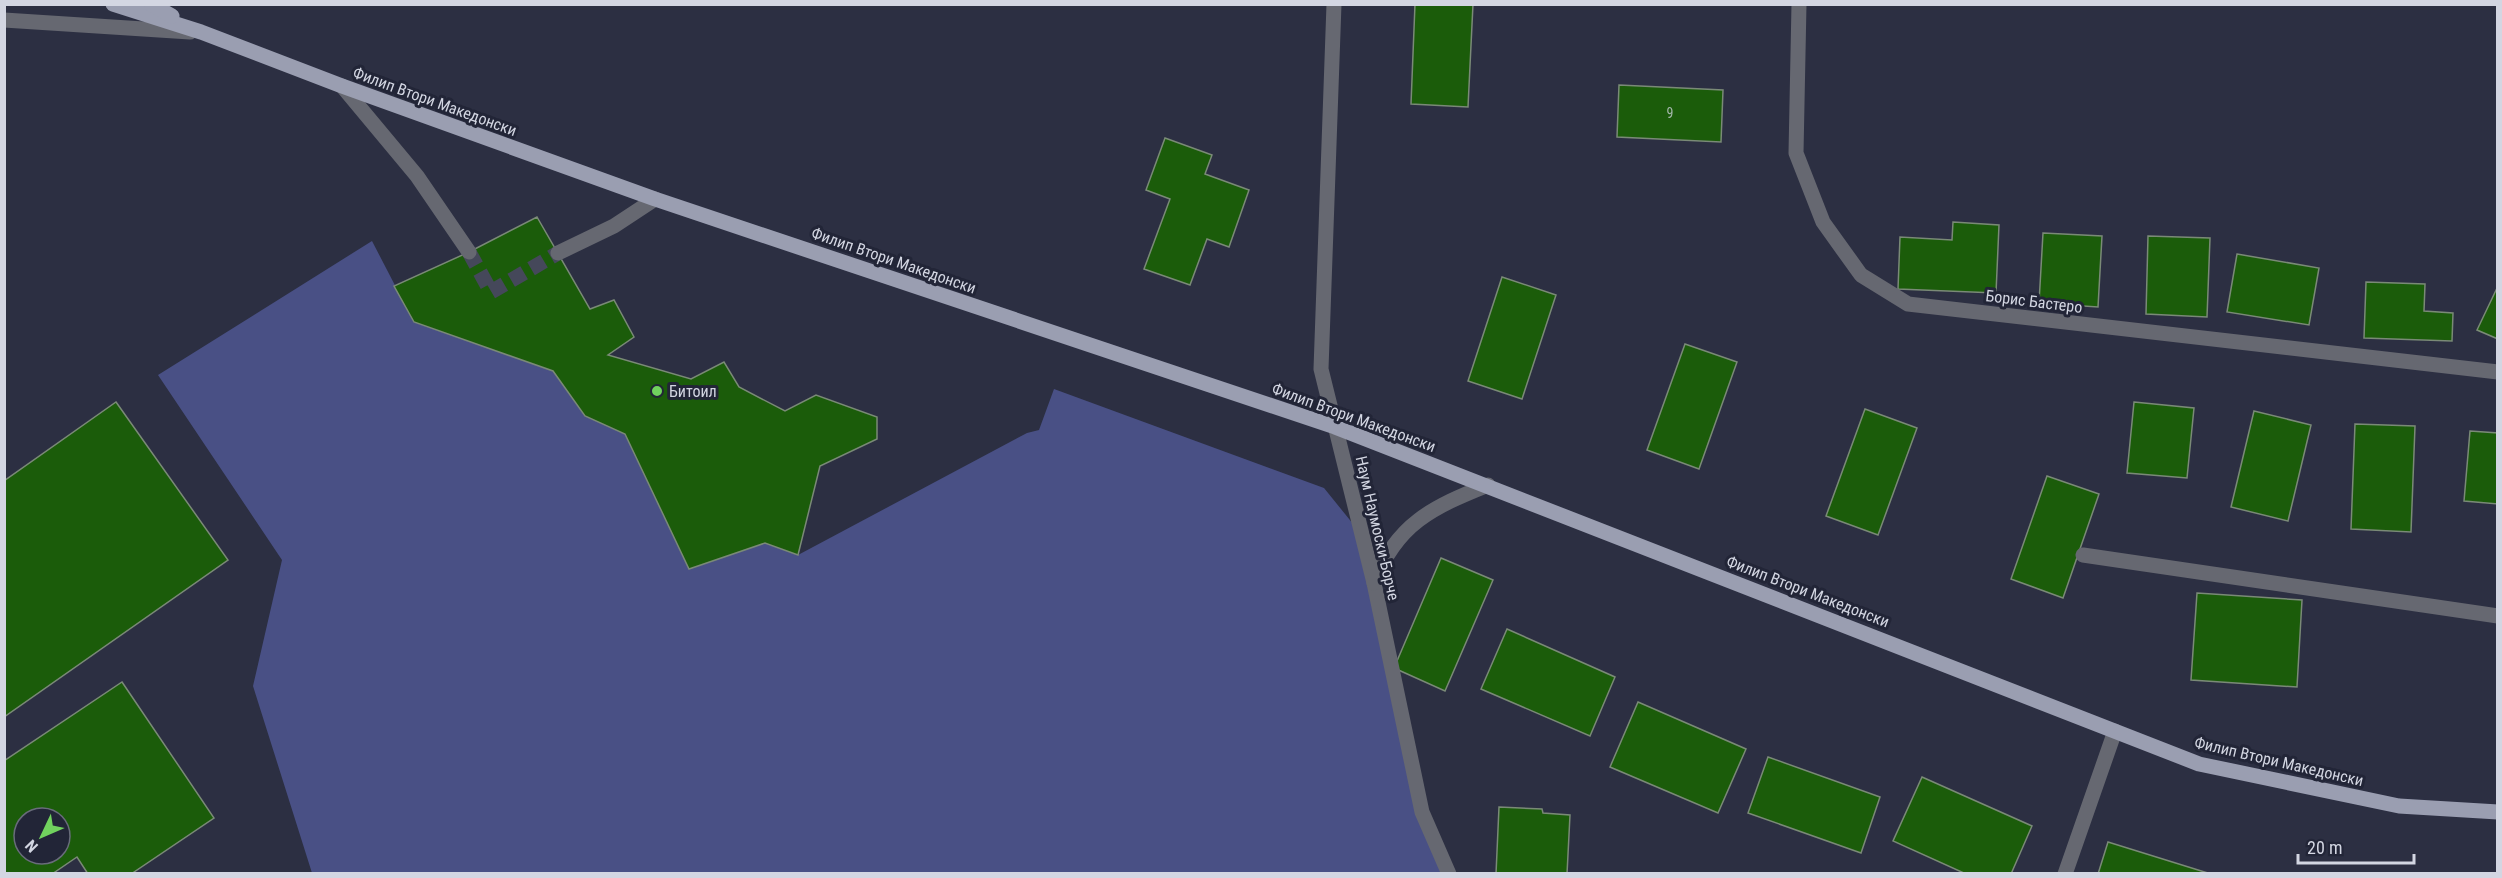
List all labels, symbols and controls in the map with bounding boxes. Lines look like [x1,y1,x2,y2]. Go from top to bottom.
street label: Филип Втори Македонски [350,63,519,140]
house number: 9 [1667,105,1673,121]
street label: Филип Втори Македонски [809,223,979,298]
street label: Борис Бастеро [1984,286,2083,317]
street label: Филип Втори Македонски [1269,379,1438,456]
place label: Битоил [669,382,717,401]
marker: Битоил [650,384,664,398]
street label: Наум Наумоски-Борче [1352,454,1403,602]
street label: Филип Втори Македонски [1724,552,1892,631]
street label: Филип Втори Македонски [2193,733,2365,790]
north arrow [12,806,72,866]
scale bar [2298,827,2414,865]
text: N [21,836,42,856]
text: 20 m [2307,837,2342,858]

